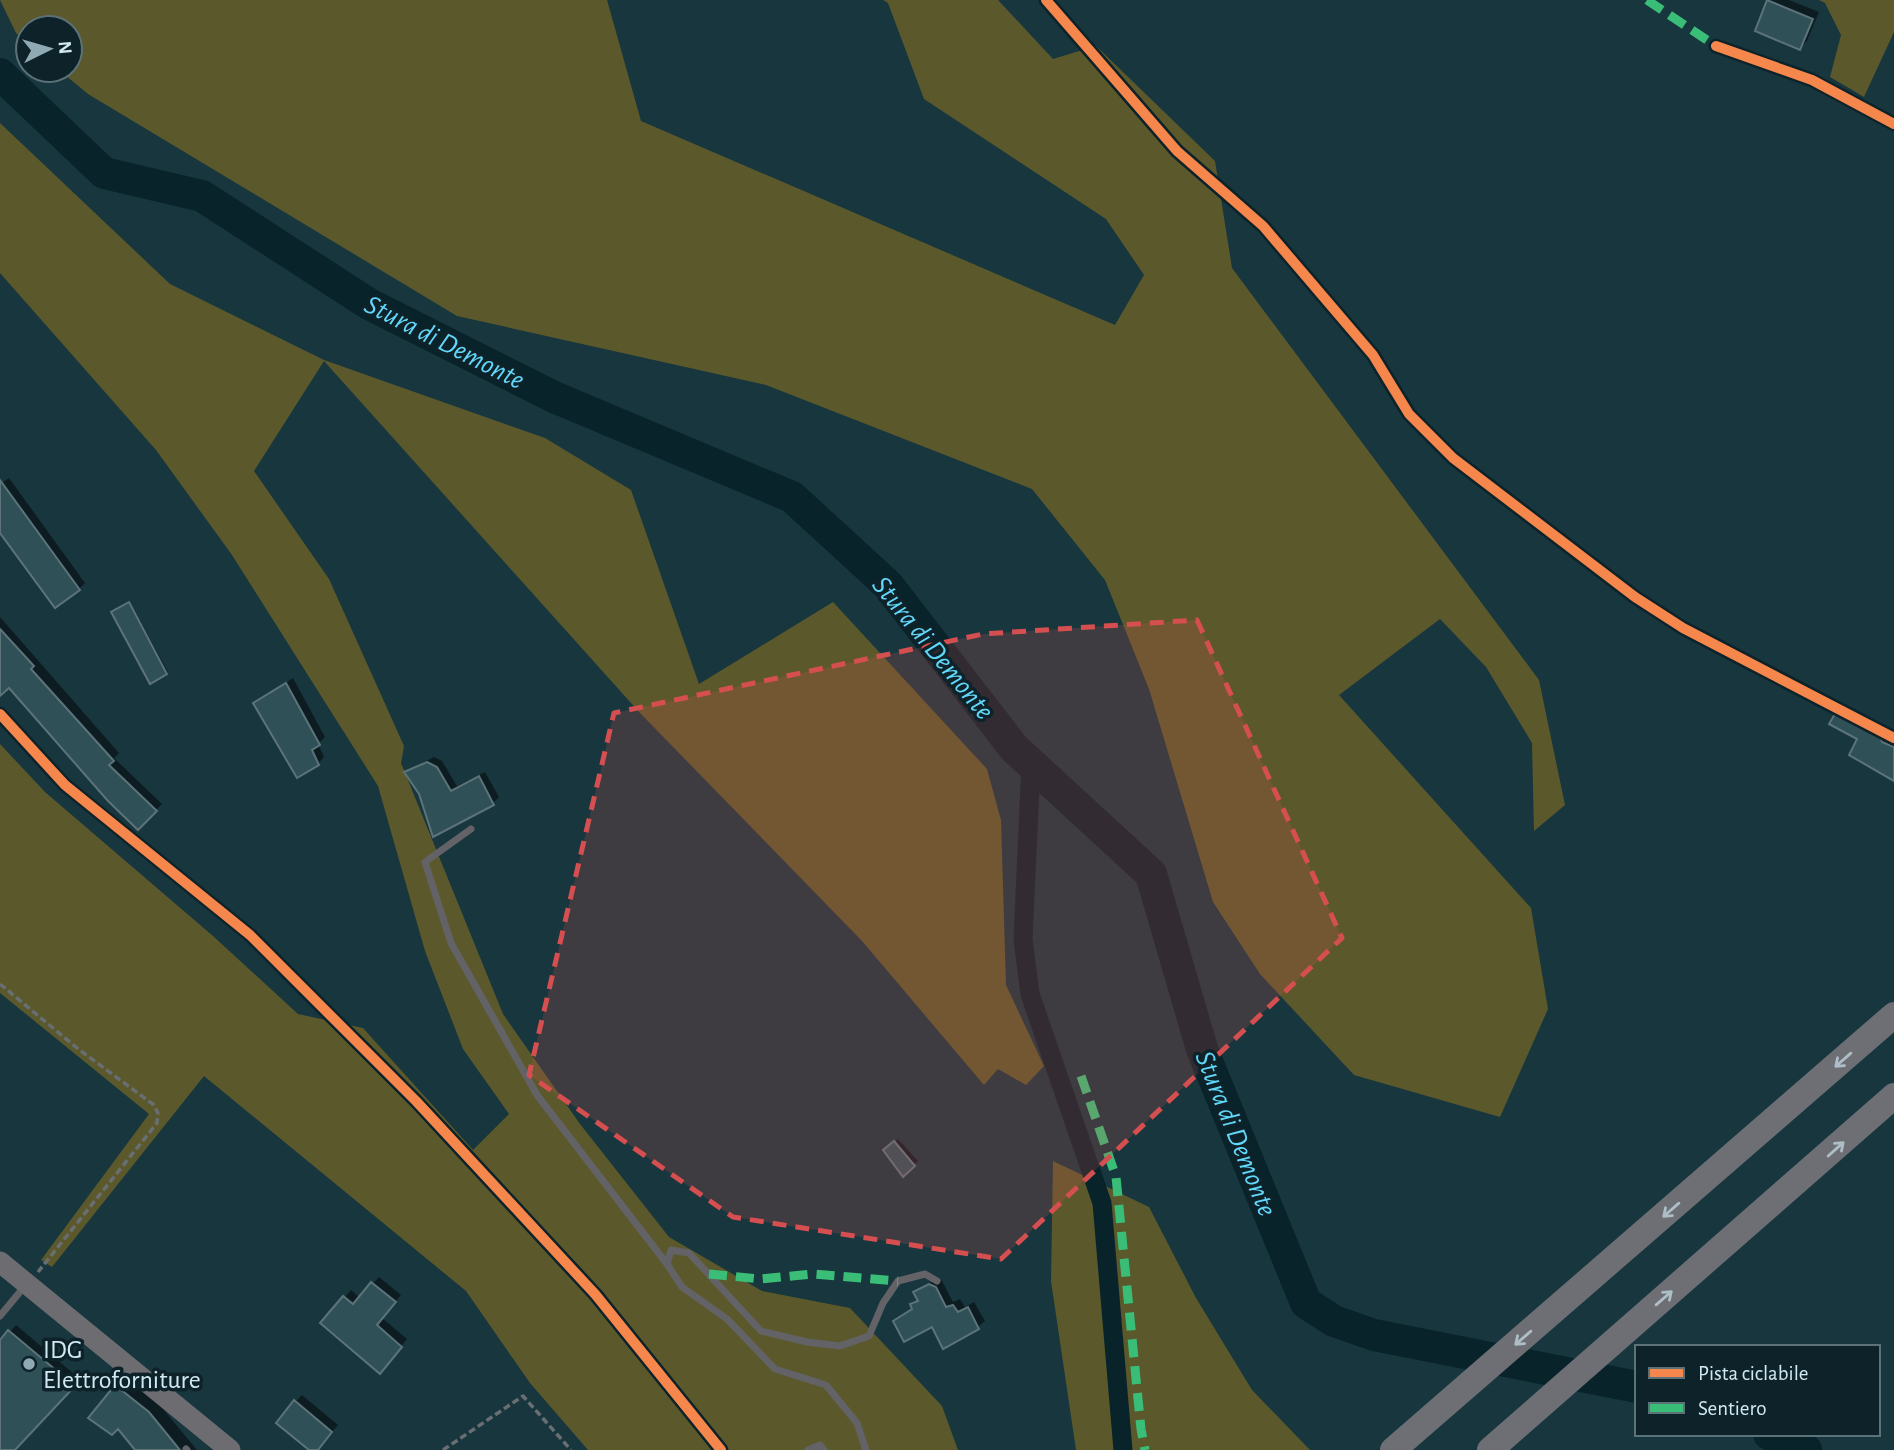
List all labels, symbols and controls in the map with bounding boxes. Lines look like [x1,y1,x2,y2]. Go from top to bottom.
north arrow [14,14,84,84]
text: N [54,40,74,55]
water label: Stura di Demonte [360,291,529,395]
water label: Stura di Demonte [866,571,998,725]
water label: Stura di Demonte [1189,1047,1281,1220]
one-way arrow [1834,1052,1852,1068]
one-way arrow [1827,1140,1844,1157]
one-way arrow [1663,1202,1681,1218]
one-way arrow [1655,1290,1673,1306]
one-way arrow [1514,1330,1532,1346]
place label: IDG Elettroforniture [43,1337,201,1393]
legend [1635,1345,1880,1436]
marker: IDG Elettroforniture [21,1356,37,1372]
text: Pista ciclabile [1698,1363,1809,1384]
text: Sentiero [1698,1398,1767,1419]

